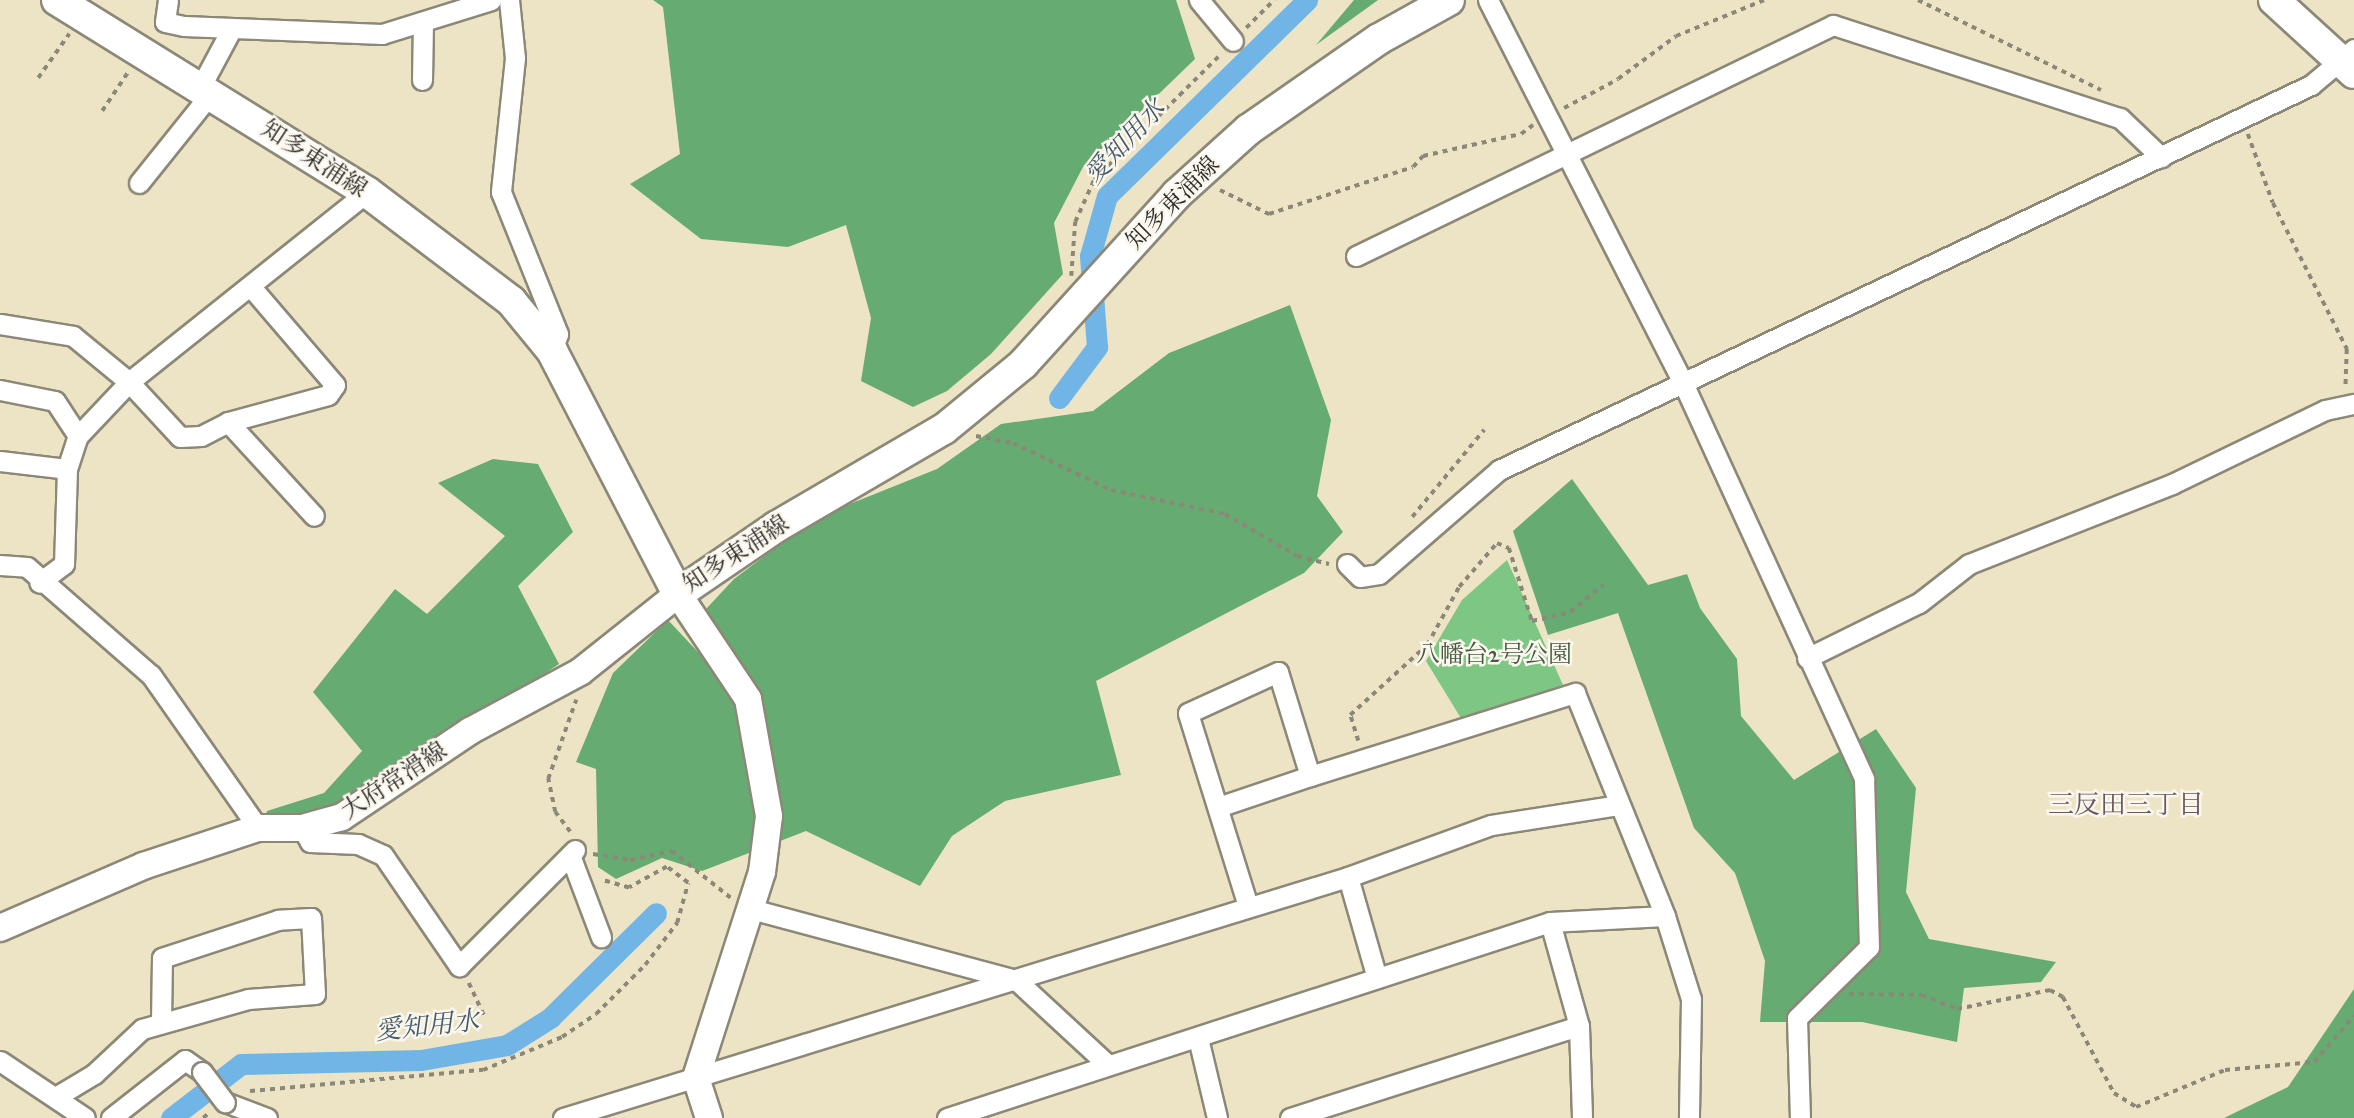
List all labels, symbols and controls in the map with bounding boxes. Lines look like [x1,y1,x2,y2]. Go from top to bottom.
water label: 愛知用水 [1078,93,1172,191]
street label: 知多東浦線 [256,114,372,204]
street label: 知多東浦線 [1120,150,1226,256]
street label: 知多東浦線 [678,509,794,599]
park label: 八幡台2号公園 [1416,641,1572,669]
street label: 大府常滑線 [336,736,452,826]
district label: 三反田三丁目 [2048,789,2204,821]
water label: 愛知用水 [374,1005,480,1047]

